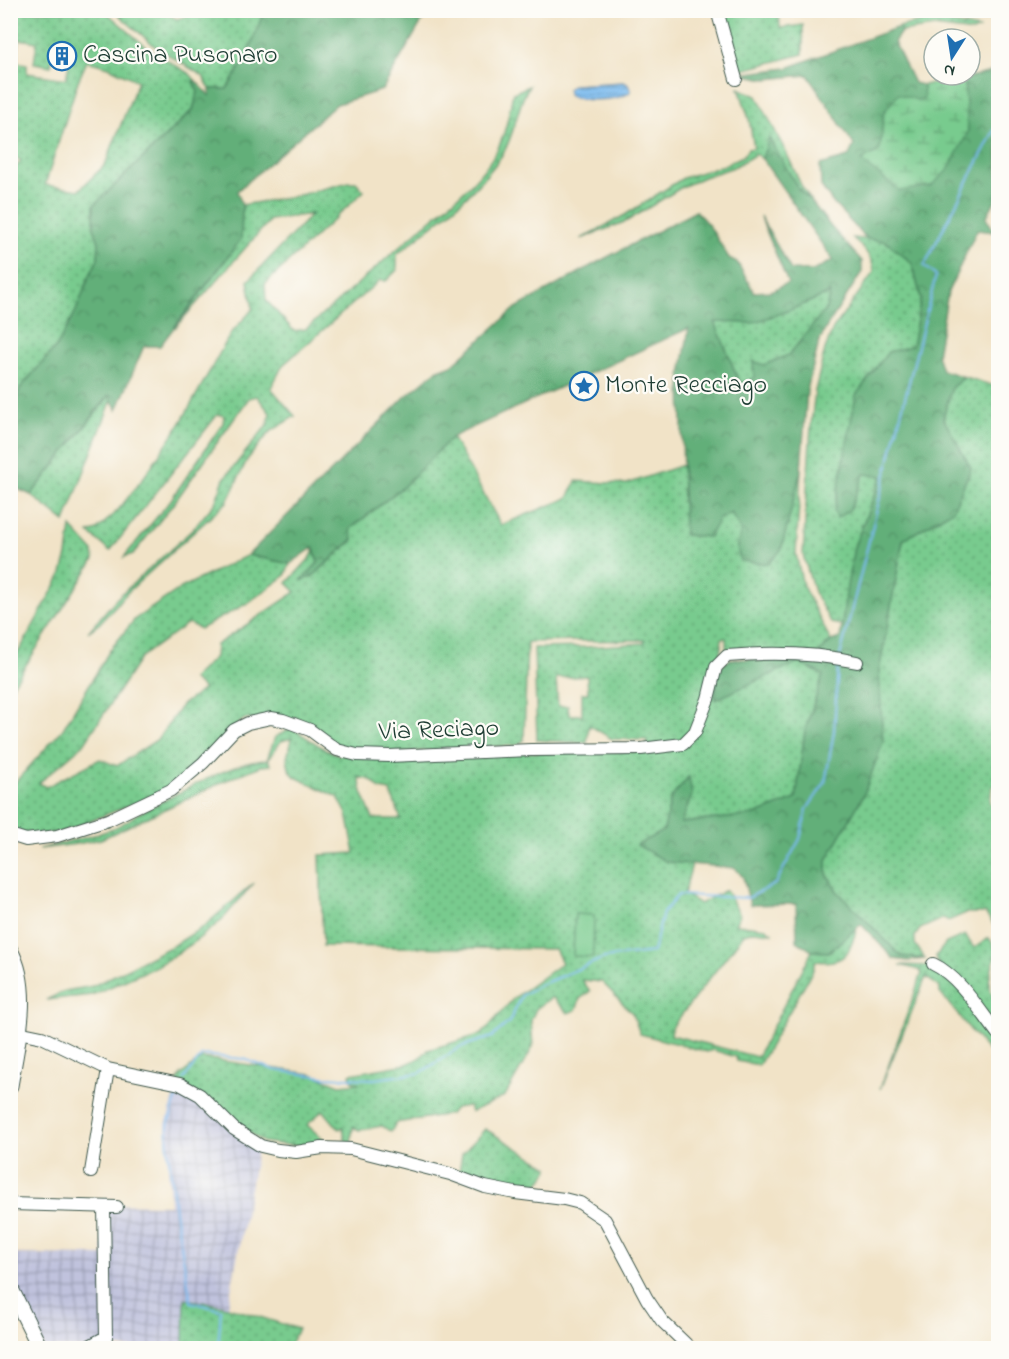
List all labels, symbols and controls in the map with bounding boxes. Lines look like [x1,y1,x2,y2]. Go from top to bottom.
north arrow [922,27,982,87]
place label: Cascina Pusonaro [83,37,278,75]
building icon: Cascina Pusonaro [46,40,78,72]
text: N [941,57,957,83]
place label: Monte Recciago [605,367,767,405]
place icon: Monte Recciago [568,370,600,402]
street label: Via Reciago [377,710,500,752]

